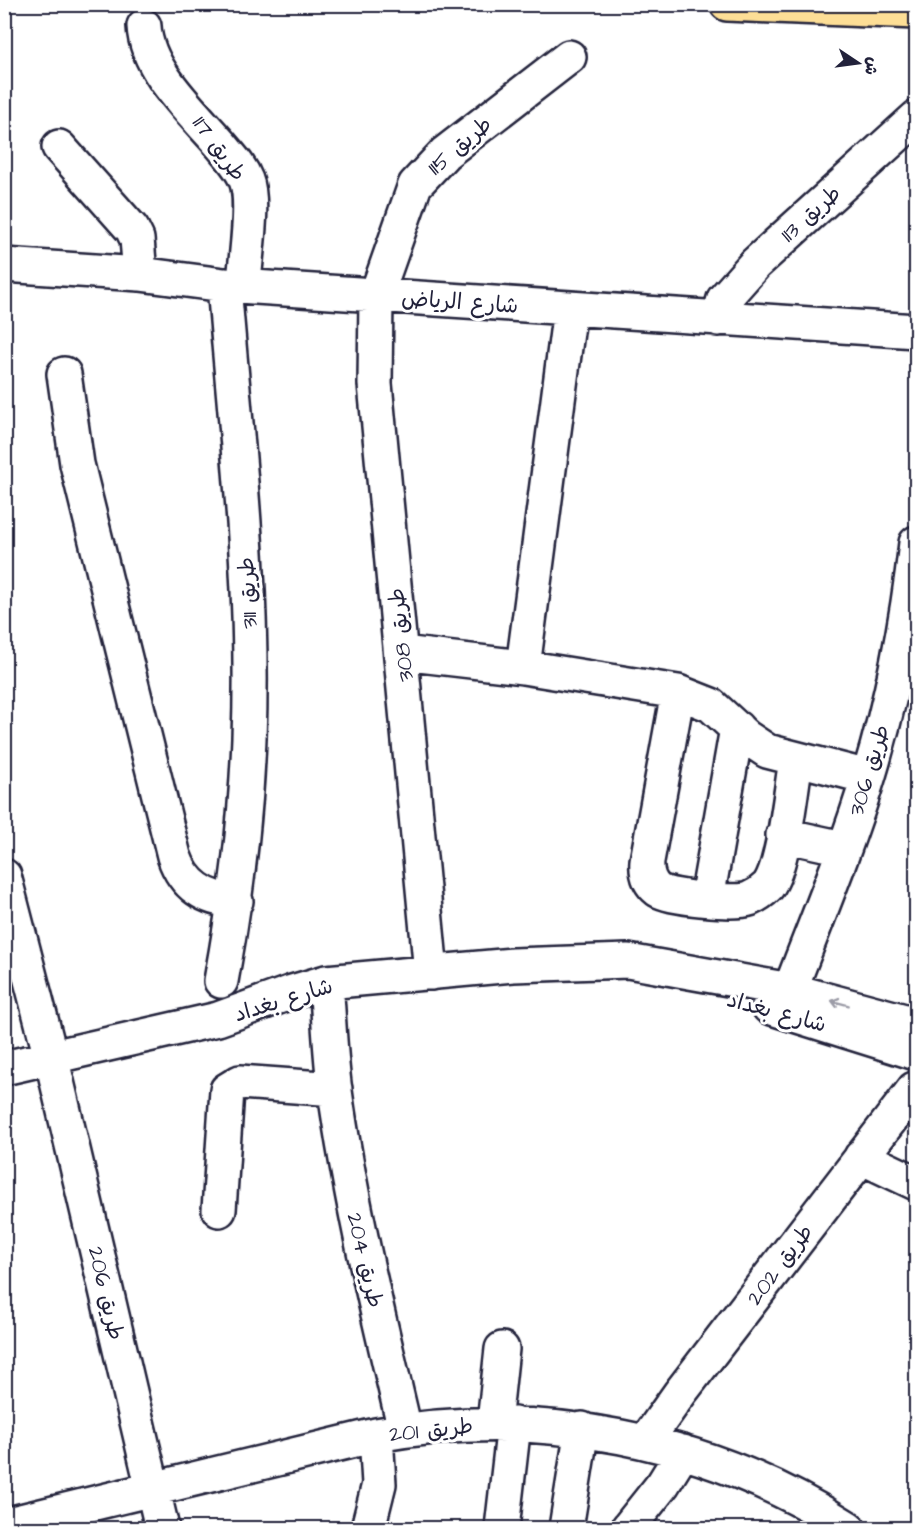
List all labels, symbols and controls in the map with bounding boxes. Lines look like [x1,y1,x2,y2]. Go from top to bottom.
north arrow [828,33,888,93]
text: ش [859,55,884,77]
street label: طريق 115 [421,109,499,183]
street label: طريق 117 [184,110,253,188]
street label: طريق 113 [774,179,848,250]
street label: شارع الرياض [400,283,519,322]
street label: طريق 311 [231,556,266,630]
street label: طريق 308 [381,586,422,683]
street label: طريق 306 [841,721,898,820]
street label: شارع بغداد [230,971,337,1030]
street label: شارع بغداد [723,984,830,1041]
one-way arrow [831,997,850,1009]
street label: طريق 204 [339,1210,390,1311]
street label: طريق 202 [740,1218,821,1312]
street label: طريق 206 [80,1243,131,1343]
street label: طريق 201 [388,1411,475,1450]

